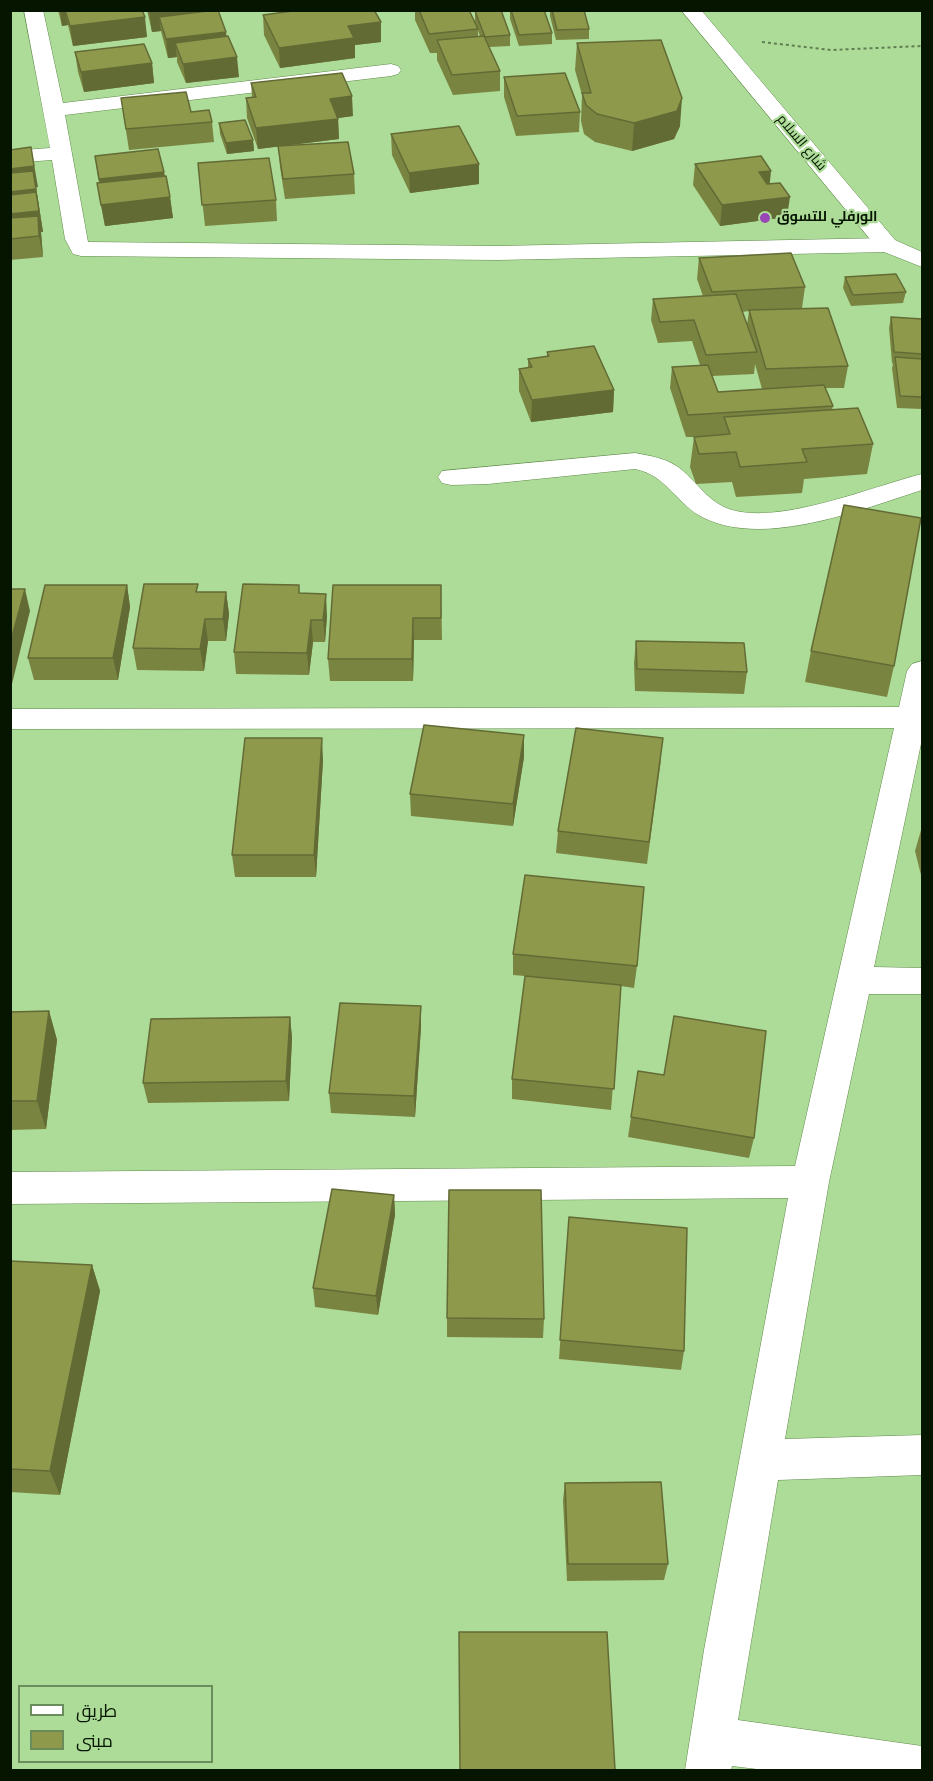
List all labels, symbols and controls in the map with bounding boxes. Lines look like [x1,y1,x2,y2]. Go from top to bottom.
street label: شارع السلام [773,111,829,175]
place label: الورفلي للتسوق [777,210,878,226]
marker: الورفلي للتسوق [758,211,772,225]
legend [18,1685,213,1763]
text: طريق [76,1699,117,1723]
text: مبنى [76,1729,113,1753]

